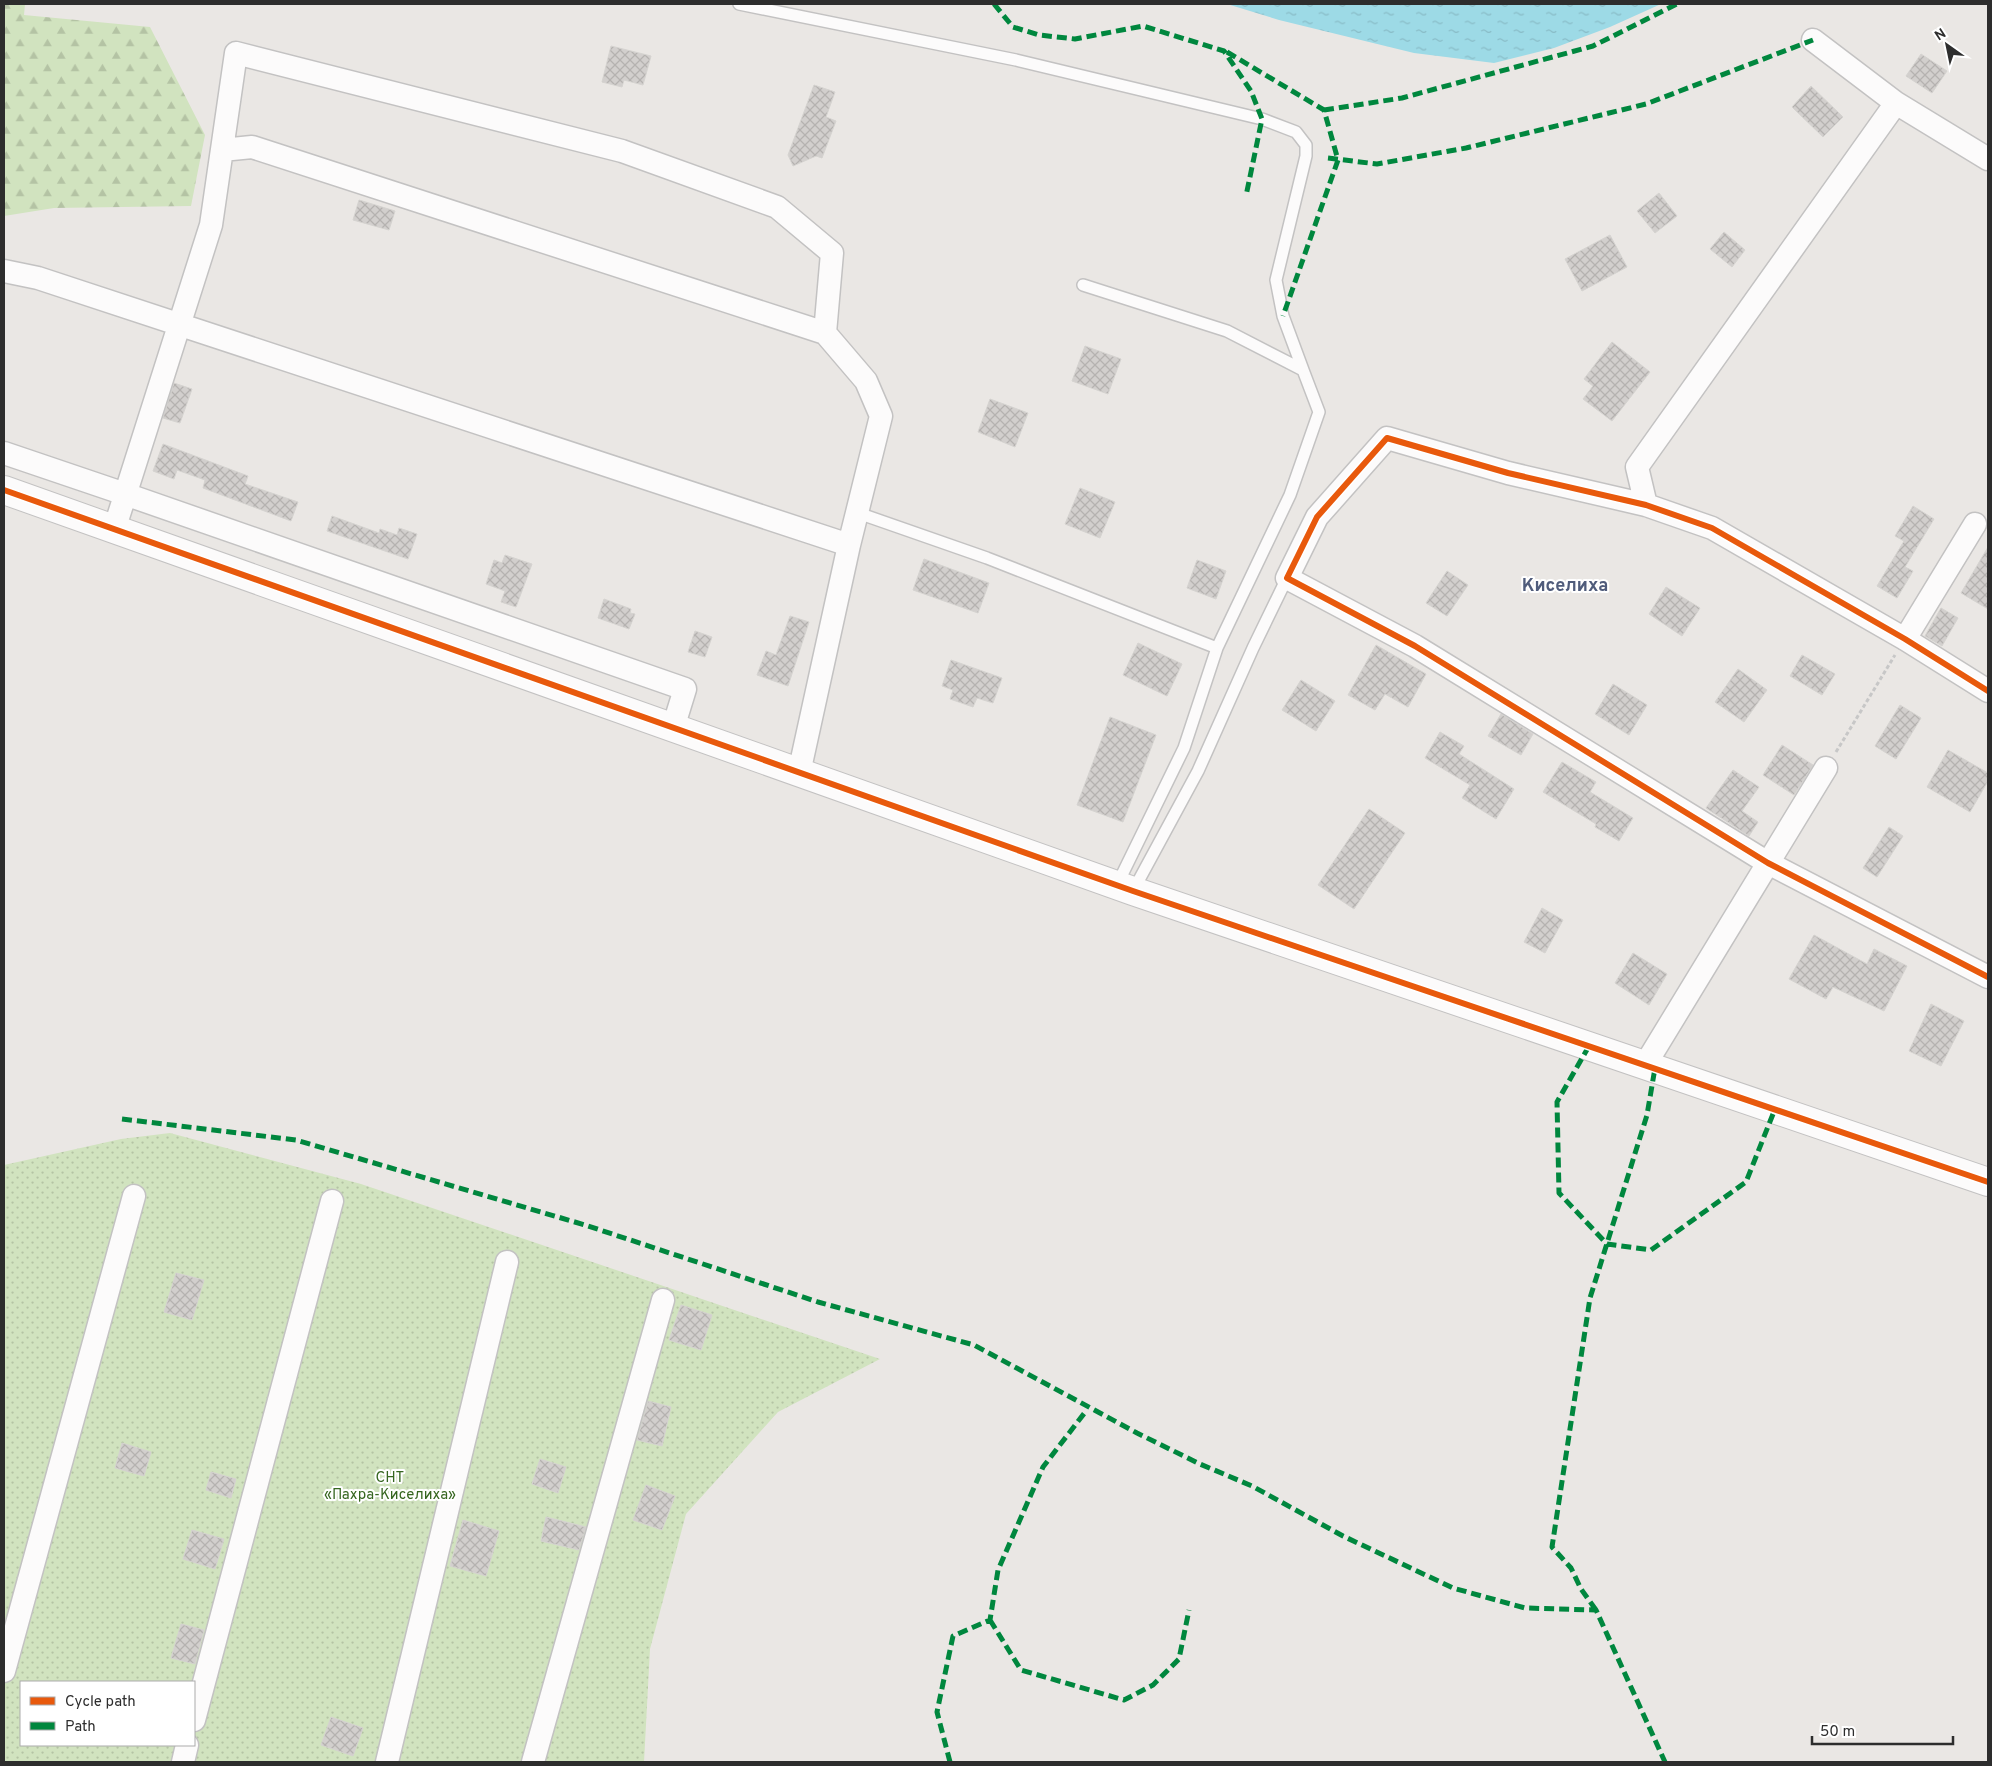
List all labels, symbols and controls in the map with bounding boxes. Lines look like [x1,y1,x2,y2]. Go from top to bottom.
north arrow [1922,20,1972,70]
text: N [1932,25,1950,45]
district label: Киселиха [1522,575,1608,598]
park label: СНТ «Пахра-Киселиха» [324,1469,456,1505]
legend [20,1681,195,1746]
text: Cycle path [65,1693,136,1712]
scale bar [1812,1714,1953,1746]
text: Path [65,1718,96,1737]
text: 50 m [1820,1723,1855,1742]

